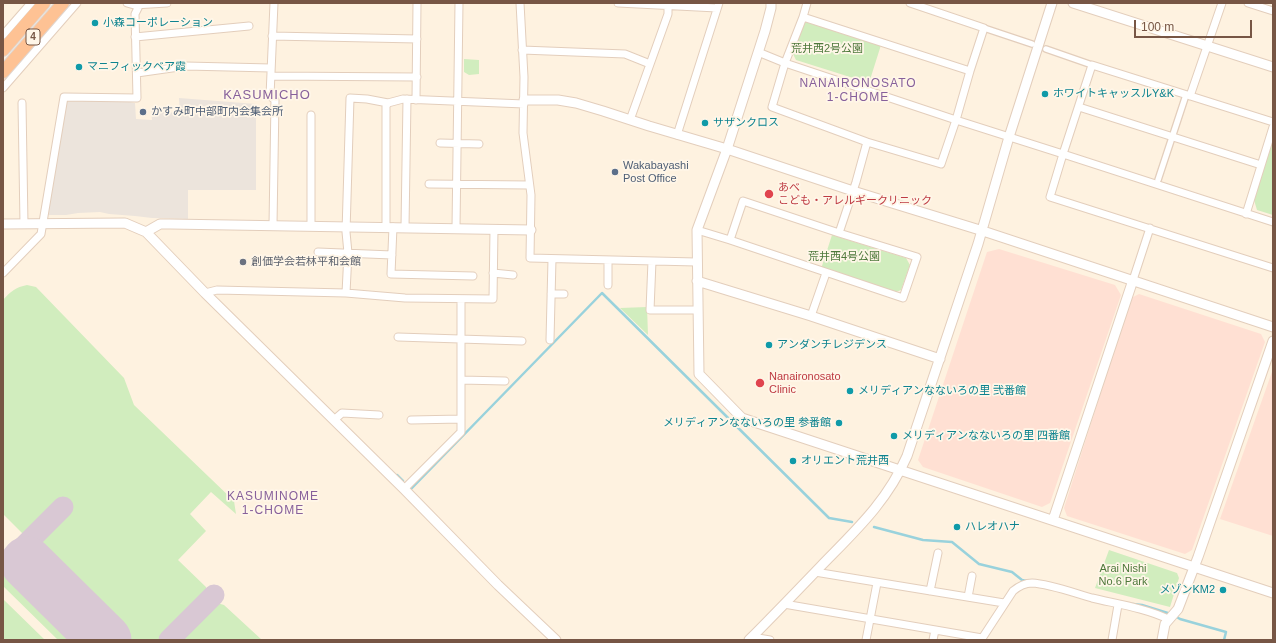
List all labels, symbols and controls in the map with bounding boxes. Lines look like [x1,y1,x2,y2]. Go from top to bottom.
scale bar [1136,12,1254,38]
place label: 小森コーポレーション [103,16,213,30]
marker: 小森コーポレーション [90,18,100,28]
text: 100 m [1141,20,1174,34]
road number: 4 [26,29,40,45]
park label: 荒井西2号公園 [791,42,863,56]
place label: マニフィックベア霞 [87,60,186,74]
marker: マニフィックベア霞 [74,62,84,72]
district label: NANAIRONOSATO 1-CHOME [799,77,917,105]
district label: KASUMICHO [223,87,311,103]
place label: ホワイトキャッスルY&K [1053,87,1174,101]
marker: ホワイトキャッスルY&K [1040,89,1050,99]
place label: かすみ町中部町内会集会所 [151,105,283,119]
marker: かすみ町中部町内会集会所 [138,107,148,117]
place label: サザンクロス [713,116,779,130]
marker: サザンクロス [700,118,710,128]
place label: Wakabayashi Post Office [623,159,689,185]
marker: Wakabayashi Post Office [610,167,620,177]
place label: あべ こども・アレルギークリニック [778,181,932,207]
marker: あべ こども・アレルギークリニック [763,188,775,200]
park label: 荒井西4号公園 [808,250,880,264]
place label: 創価学会若林平和会館 [251,255,361,269]
marker: 創価学会若林平和会館 [238,257,248,267]
place label: アンダンチレジデンス [777,338,887,352]
marker: アンダンチレジデンス [764,340,774,350]
place label: Nanaironosato Clinic [769,370,841,396]
marker: Nanaironosato Clinic [754,377,766,389]
place label: メリディアンなないろの里 弐番館 [858,384,1026,398]
marker: メリディアンなないろの里 弐番館 [845,386,855,396]
place label: メリディアンなないろの里 参番館 [663,416,831,430]
marker: メリディアンなないろの里 参番館 [834,418,844,428]
place label: メリディアンなないろの里 四番館 [902,429,1070,443]
marker: メリディアンなないろの里 四番館 [889,431,899,441]
place label: オリエント荒井西 [801,454,889,468]
marker: オリエント荒井西 [788,456,798,466]
district label: KASUMINOME 1-CHOME [227,490,319,518]
place label: ハレオハナ [965,520,1020,534]
marker: ハレオハナ [952,522,962,532]
park label: Arai Nishi No.6 Park [1099,562,1147,588]
place label: メゾンKM2 [1159,583,1215,597]
marker: メゾンKM2 [1218,585,1228,595]

